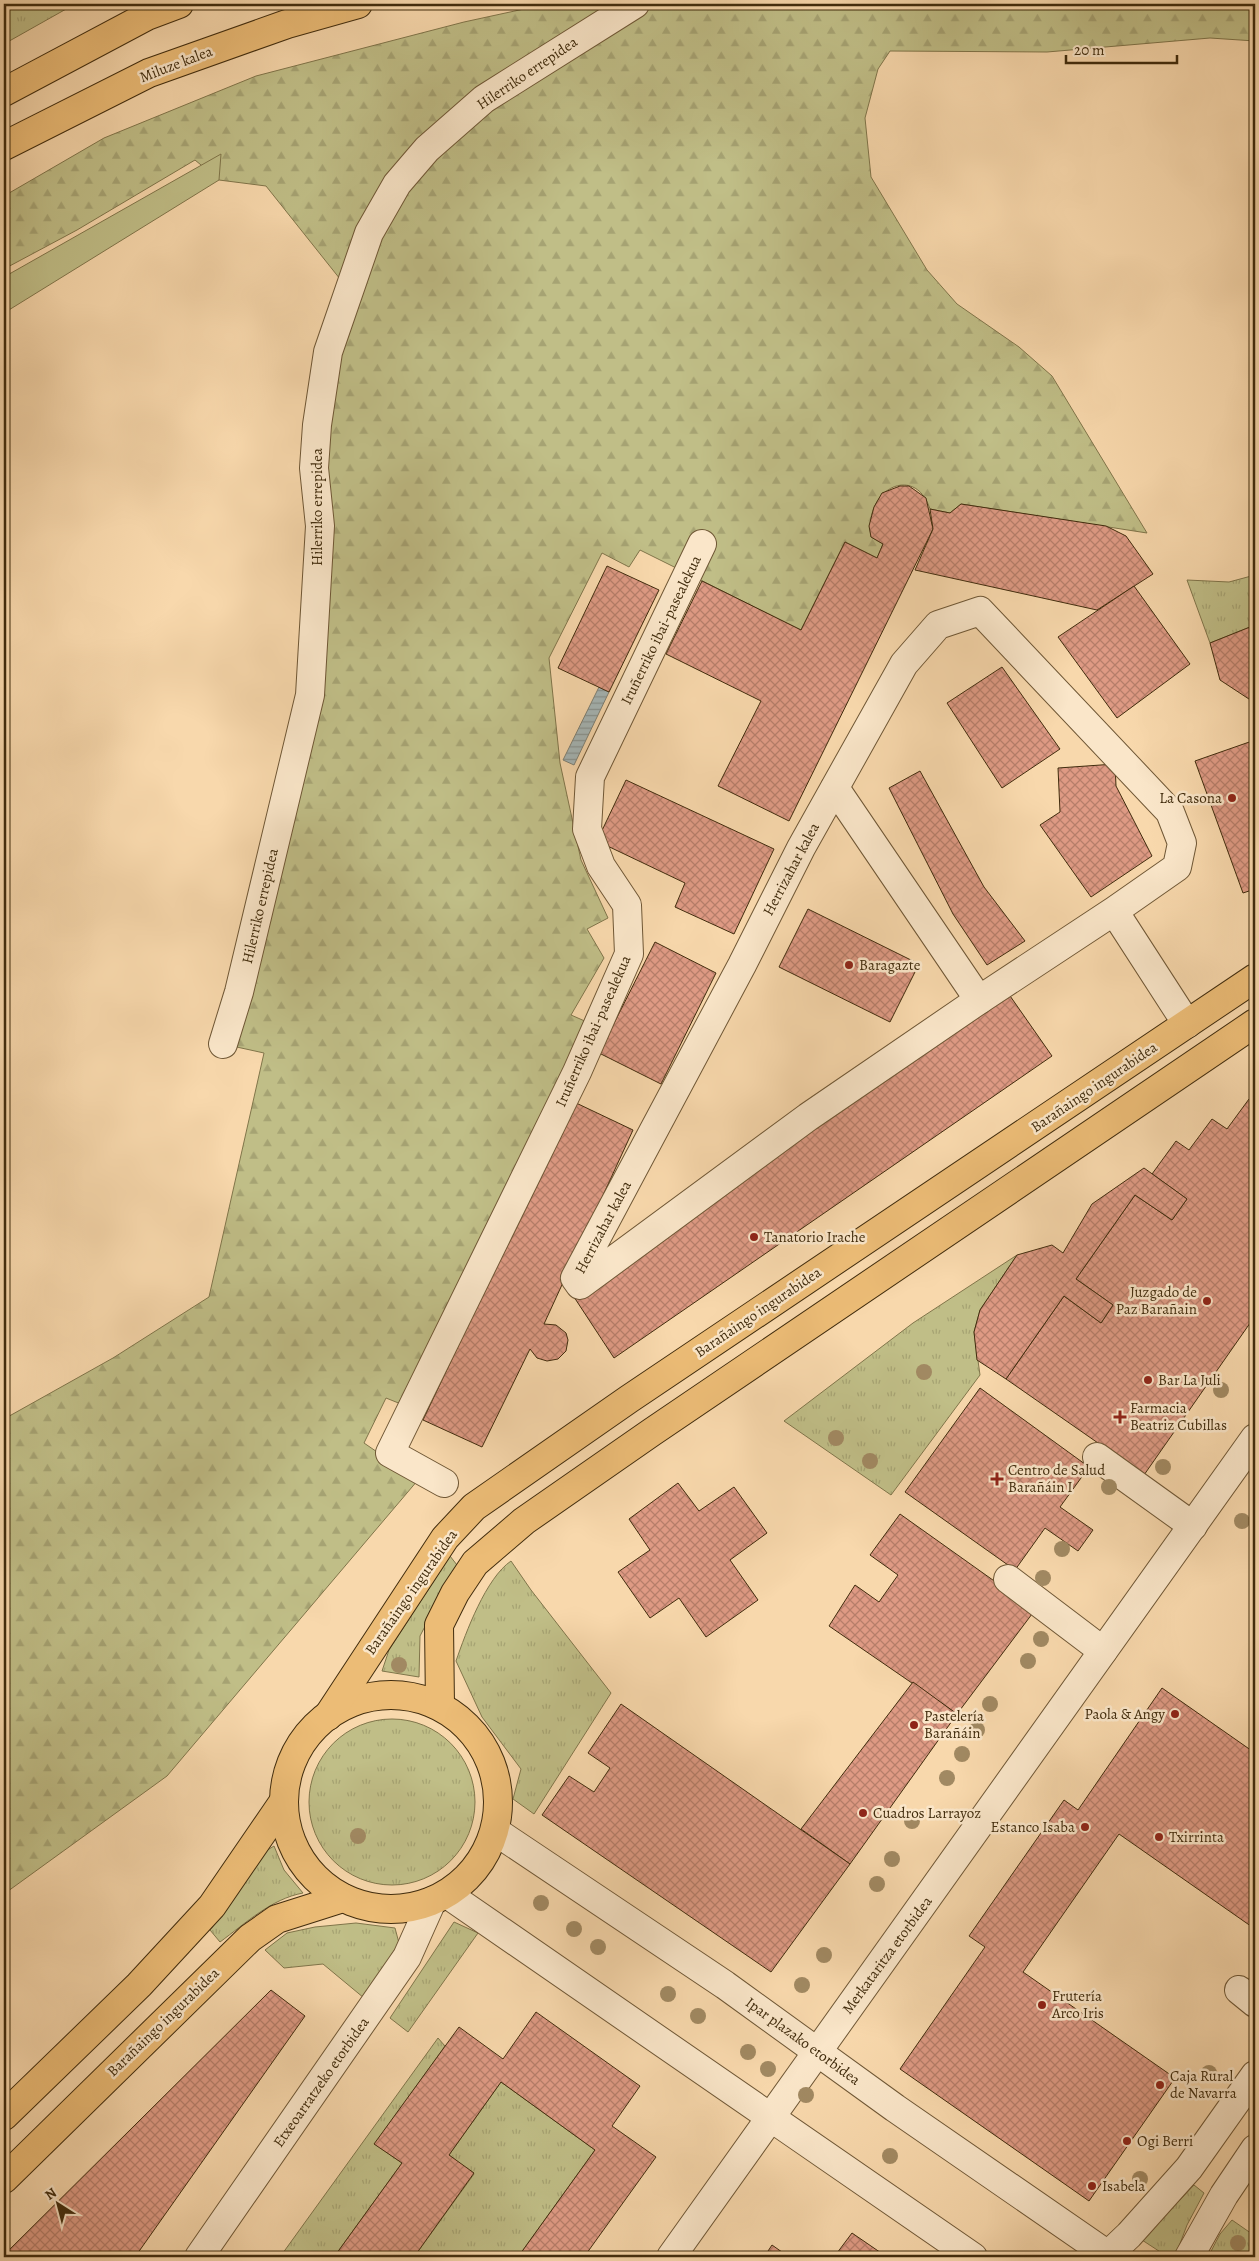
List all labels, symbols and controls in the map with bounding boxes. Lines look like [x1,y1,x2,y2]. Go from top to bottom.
street label: Hilerriko errepidea [473,32,581,114]
scale bar [1066,32,1178,64]
text: 20 m [1074,40,1105,60]
street label: Miluze kalea [137,41,215,87]
street label: Hilerriko errepidea [307,448,327,566]
street label: Iruñerriko ibai-pasealekua [616,552,706,708]
place label: La Casona [1159,788,1222,808]
marker: La Casona [1226,792,1238,804]
street label: Herrizahar kalea [758,819,824,919]
street label: Hilerriko errepidea [237,846,283,966]
street label: Iruñerriko ibai-pasealekua [551,952,635,1110]
place label: Baragazte [859,955,921,975]
marker: Baragazte [843,959,855,971]
street label: Barañaingo ingurabidea [1027,1037,1161,1137]
street label: Herrizahar kalea [570,1177,636,1277]
place label: Tanatorio Irache [764,1227,866,1247]
marker: Tanatorio Irache [748,1231,760,1243]
street label: Barañaingo ingurabidea [691,1262,825,1362]
place label: Juzgado de Paz Barañain [1116,1282,1197,1319]
marker: Juzgado de Paz Barañain [1201,1295,1213,1307]
place label: Bar La Juli [1158,1370,1221,1390]
marker: Bar La Juli [1142,1374,1154,1386]
place label: Farmacia Beatriz Cubillas [1130,1398,1227,1435]
marker: Farmacia Beatriz Cubillas [1114,1411,1126,1423]
place label: Centro de Salud Barañáin I [1008,1460,1106,1497]
marker: Centro de Salud Barañáin I [990,1472,1004,1486]
street label: Barañaingo ingurabidea [360,1525,462,1659]
place label: Paola & Angy [1085,1704,1165,1724]
place label: Pastelería Barañáin [924,1706,984,1743]
marker: Paola & Angy [1169,1708,1181,1720]
marker: Pastelería Barañáin [908,1719,920,1731]
place label: Cuadros Larrayoz [873,1803,981,1823]
marker: Cuadros Larrayoz [857,1807,869,1819]
place label: Estanco Isaba [991,1817,1075,1837]
marker: Estanco Isaba [1079,1821,1091,1833]
place label: Txirrinta [1169,1827,1224,1847]
marker: Txirrinta [1153,1831,1165,1843]
street label: Merkataritza etorbidea [837,1892,937,2018]
street label: Barañaingo ingurabidea [103,1963,223,2081]
place label: Frutería Arco Iris [1051,1986,1104,2023]
street label: Ipar plazako etorbidea [741,1992,865,2090]
marker: Frutería Arco Iris [1036,1999,1048,2011]
street label: Etxeoarratzeko etorbidea [268,2013,374,2151]
place label: Caja Rural de Navarra [1170,2066,1237,2103]
marker: Caja Rural de Navarra [1154,2079,1166,2091]
place label: Ogi Berri [1137,2131,1193,2151]
marker: Ogi Berri [1121,2135,1133,2147]
place label: Isabela [1102,2176,1145,2196]
north arrow [32,2178,82,2228]
marker: Isabela [1086,2180,1098,2192]
text: N [41,2183,60,2205]

